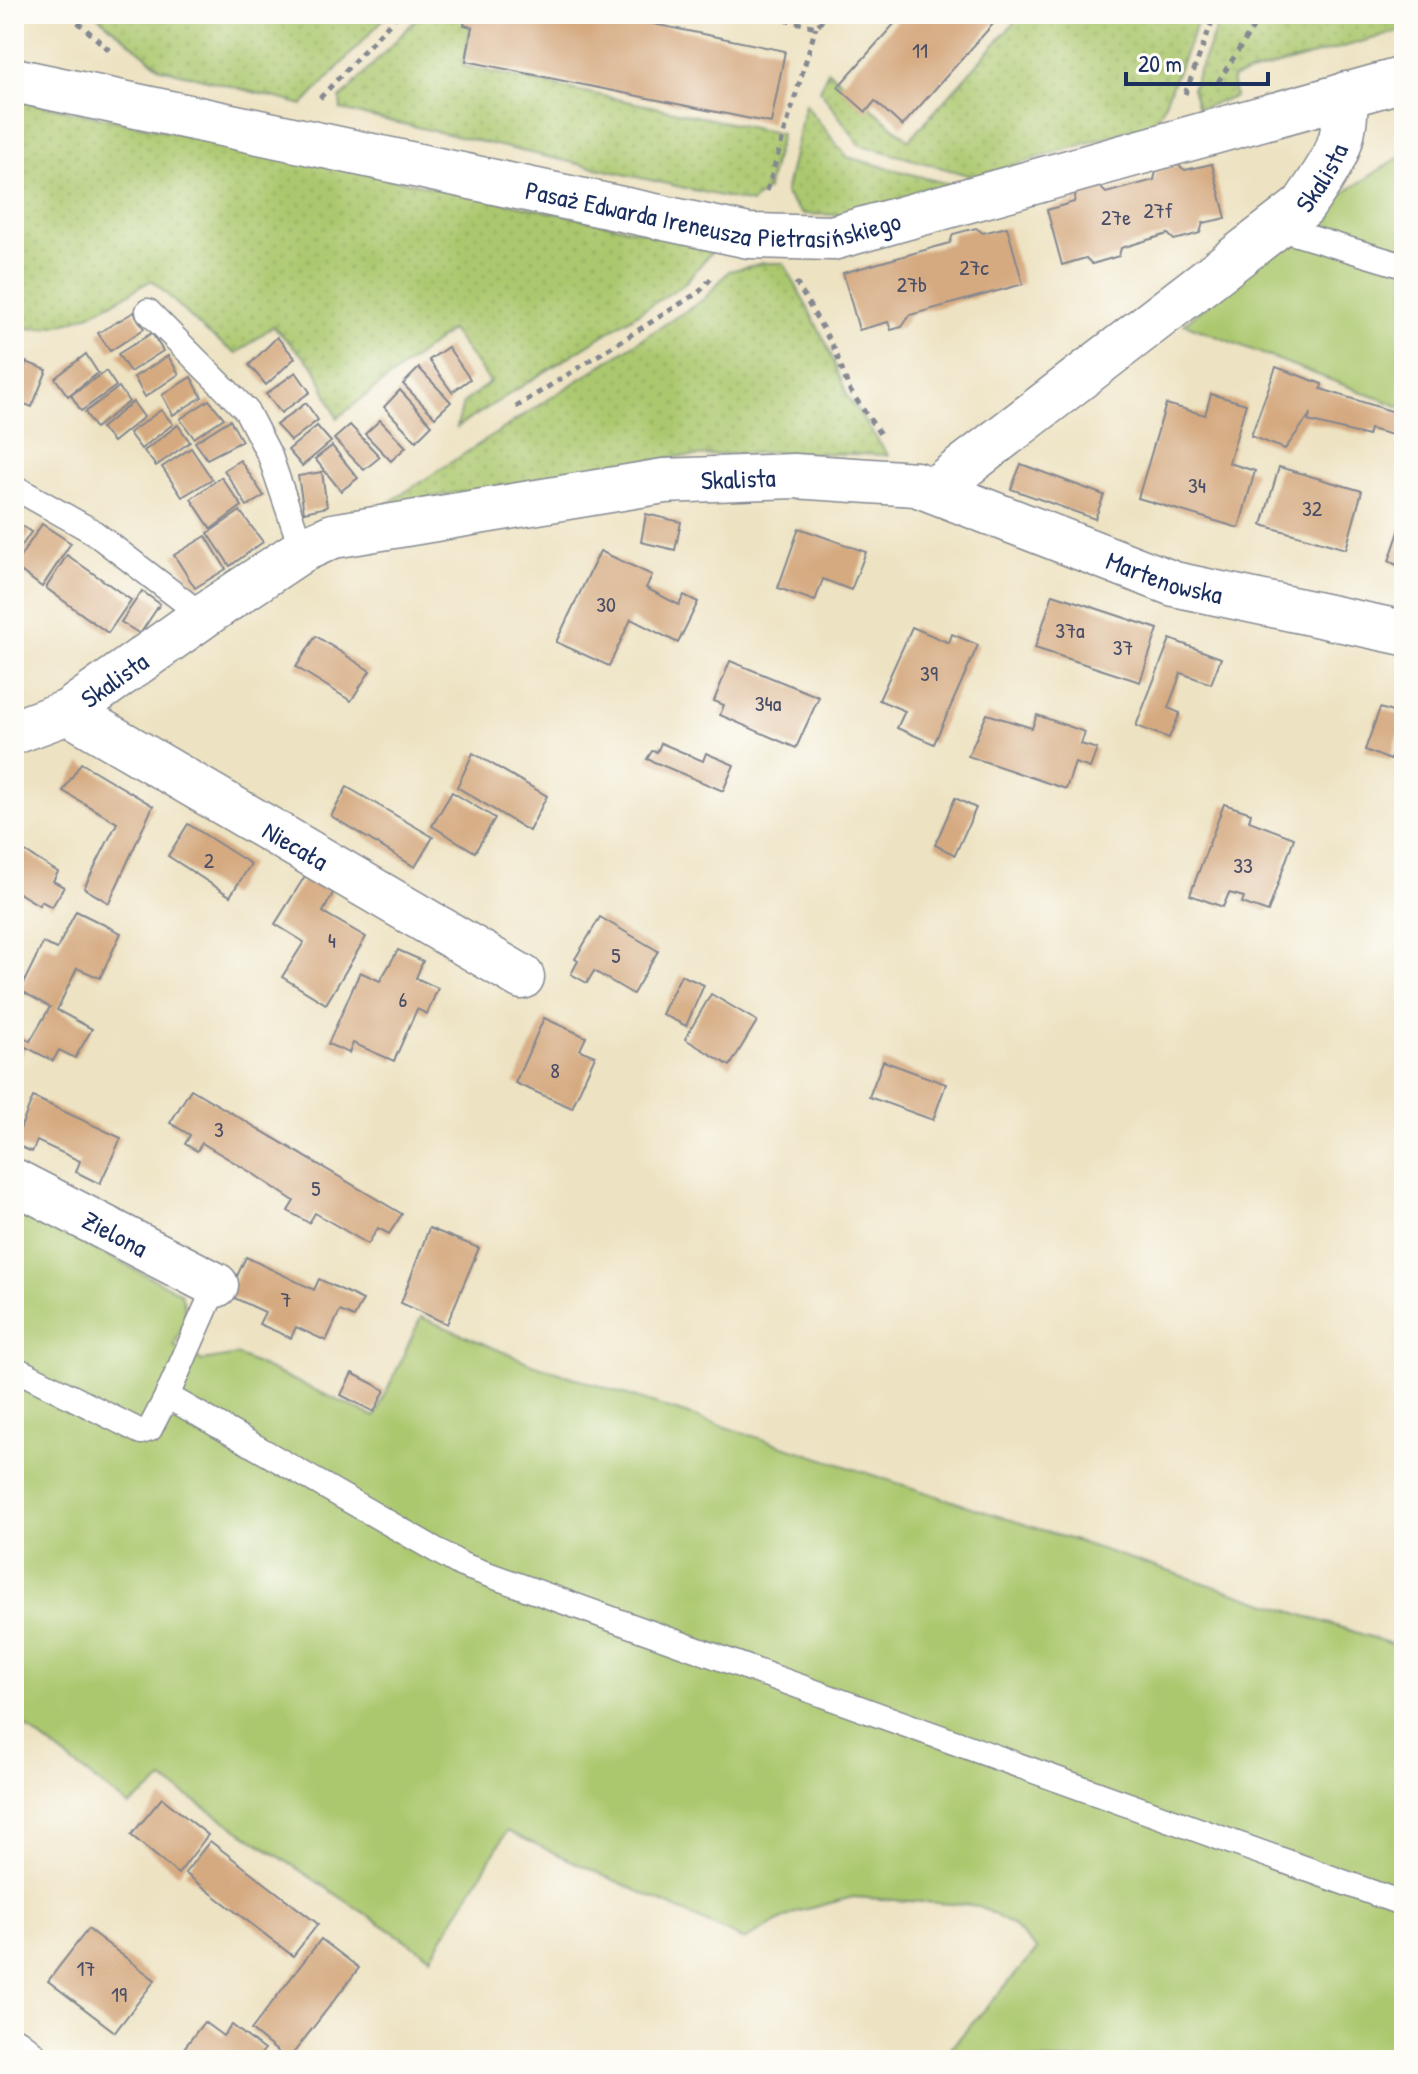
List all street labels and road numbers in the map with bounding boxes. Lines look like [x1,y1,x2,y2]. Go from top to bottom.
street label: Skalista [1287,138,1355,219]
street label: Pasaż Edwarda Ireneusza Pietrasińskiego [522,172,904,255]
street label: Skalista [700,459,776,497]
street label: Martenowska [1101,542,1226,611]
street label: Skalista [73,643,155,715]
street label: Niecała [257,812,335,878]
street label: Zielona [77,1202,154,1264]

